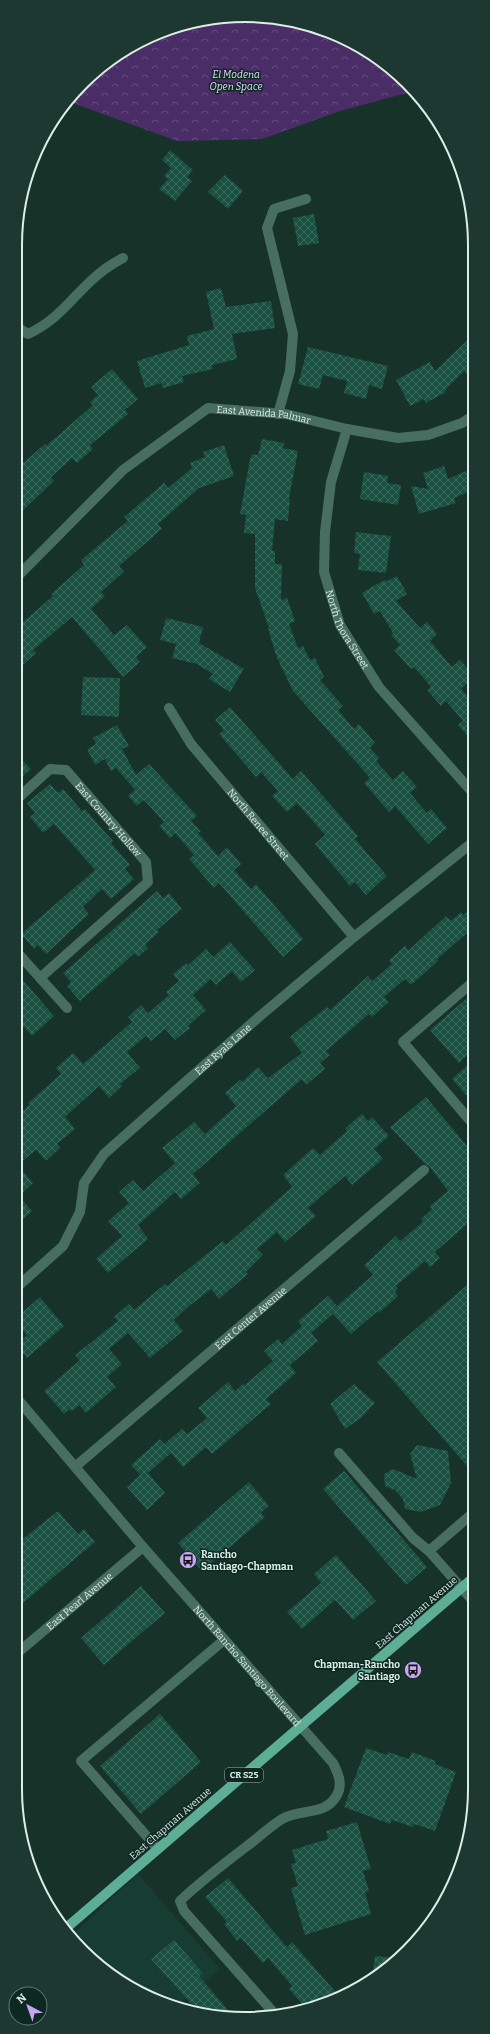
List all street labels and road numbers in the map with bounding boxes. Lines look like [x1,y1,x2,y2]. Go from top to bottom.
street label: East Avenida Palmar [216,404,313,427]
street label: North Thora Street [323,588,371,672]
street label: East Country Hollow [72,780,144,860]
street label: North Renee Street [225,787,291,863]
street label: East Ryals Lane [193,1022,254,1078]
street label: East Center Avenue [213,1284,289,1352]
street label: East Pearl Avenue [44,1570,115,1633]
street label: East Chapman Avenue [373,1574,460,1651]
street label: North Rancho Santiago Boulevard [190,1603,303,1729]
road number: CR S25 [225,1768,263,1782]
street label: East Chapman Avenue [127,1785,214,1862]

